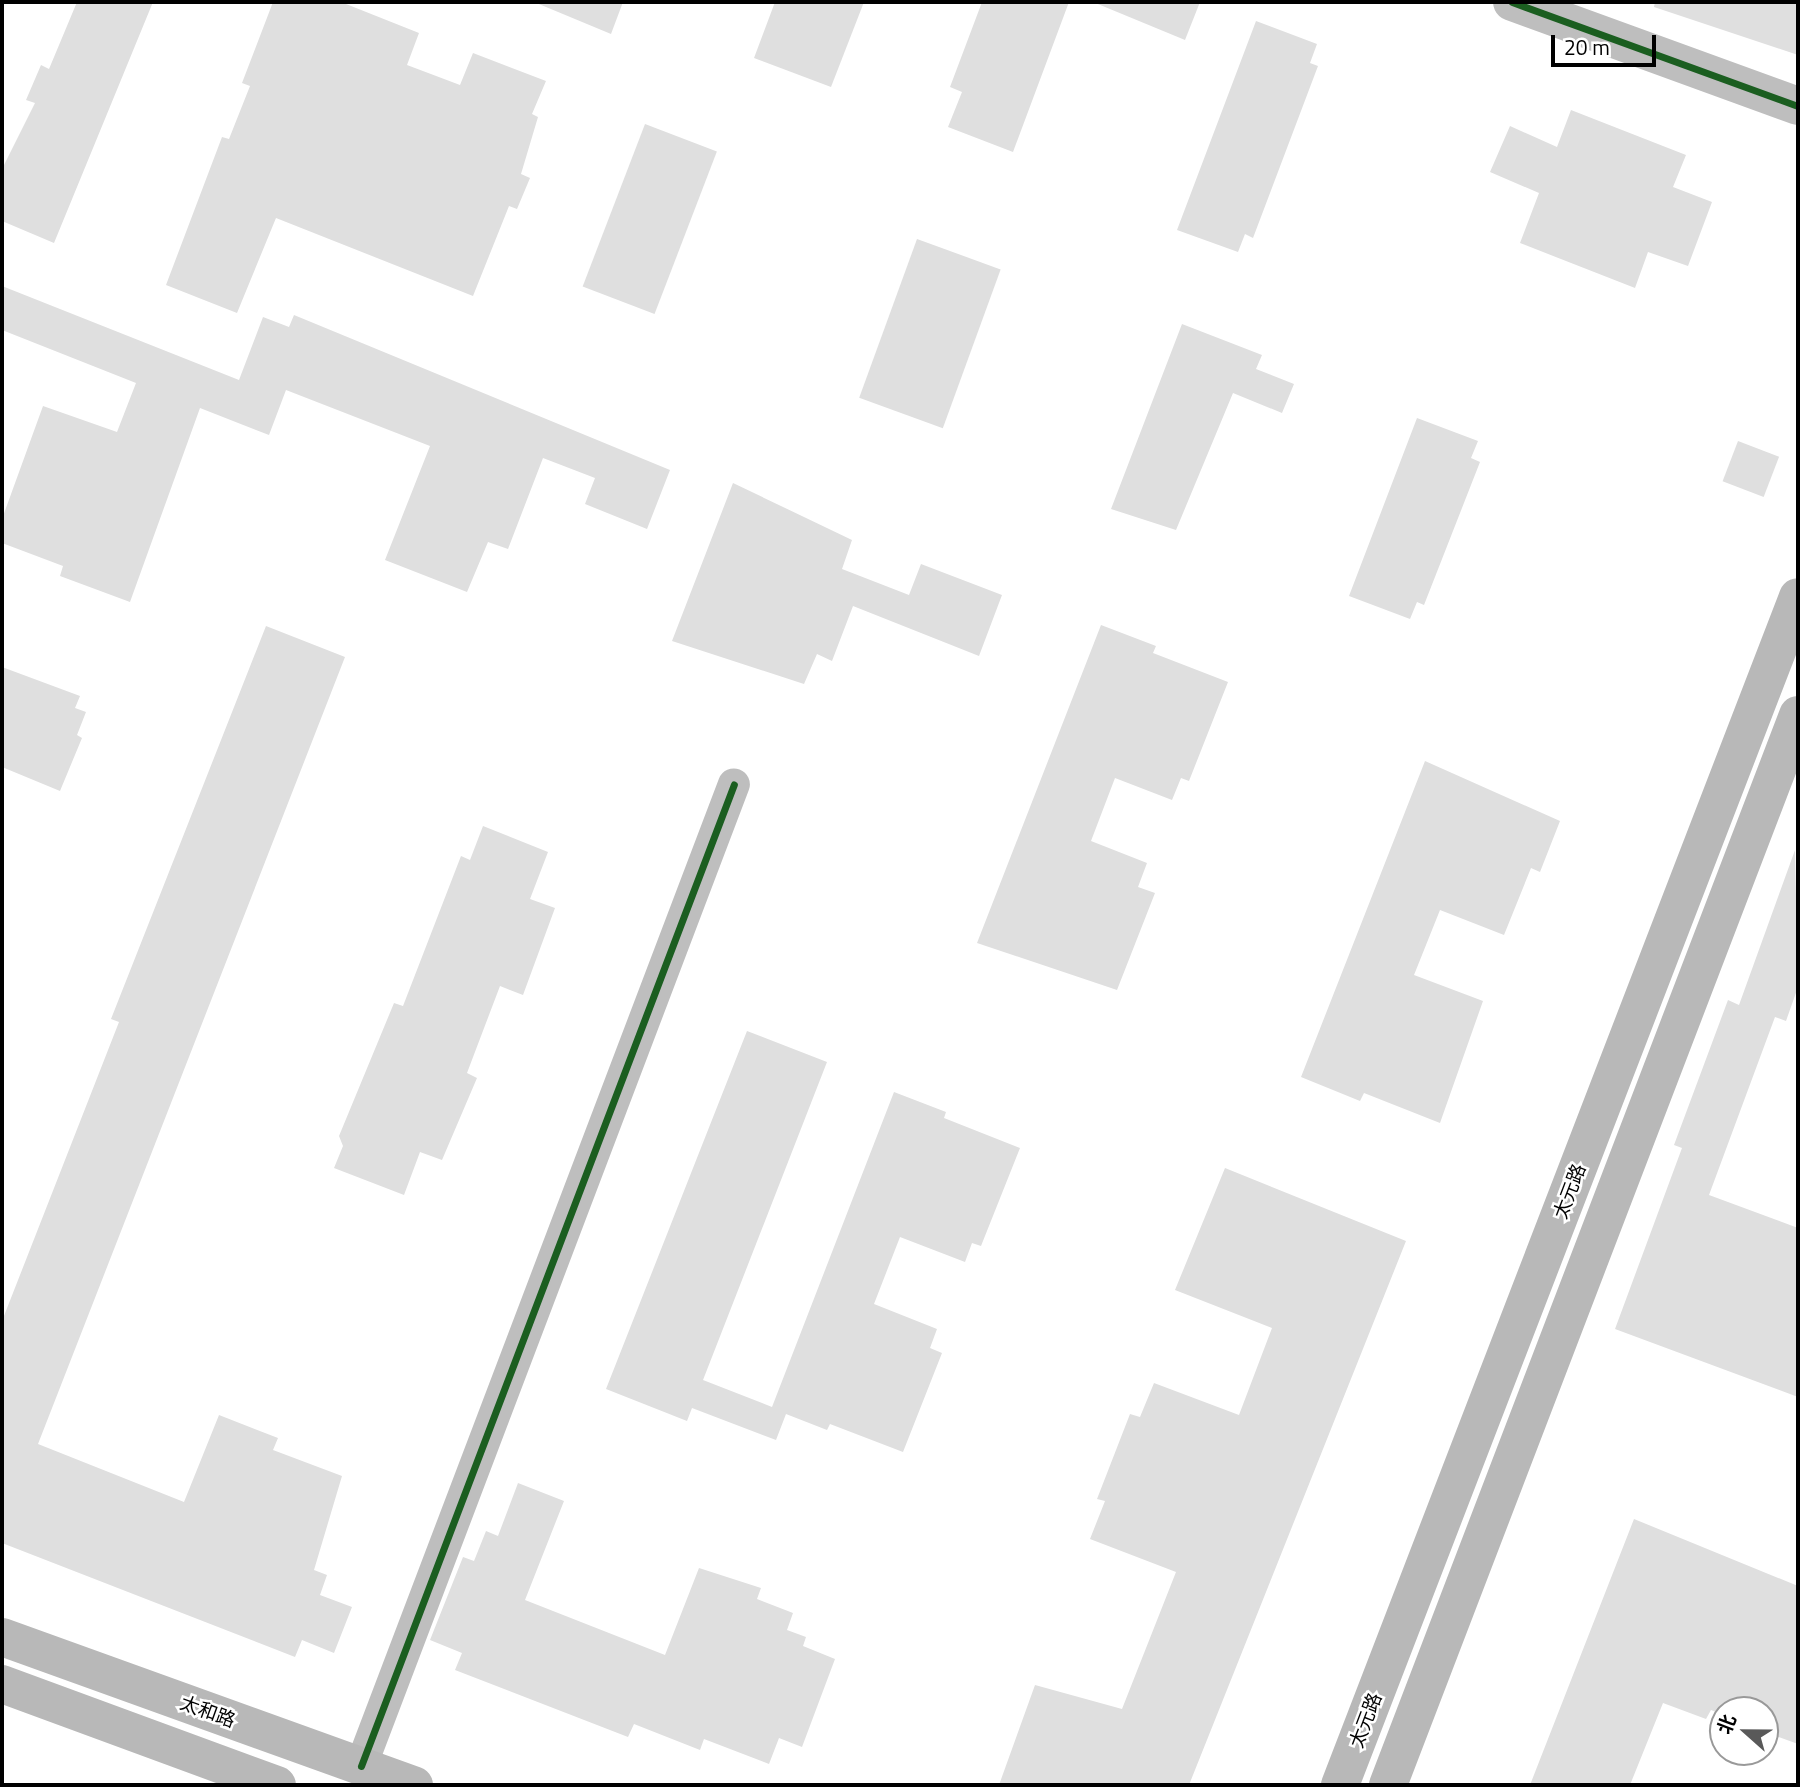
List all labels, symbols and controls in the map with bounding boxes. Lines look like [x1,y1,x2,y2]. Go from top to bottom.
scale bar [1555,21,1660,65]
text: 20 m [1564,31,1610,63]
street label: 太元路 [1548,1160,1590,1222]
street label: 太元路 [1344,1689,1386,1751]
street label: 太和路 [177,1691,239,1731]
north arrow [1709,1696,1779,1766]
text: 北 [1709,1710,1743,1738]

